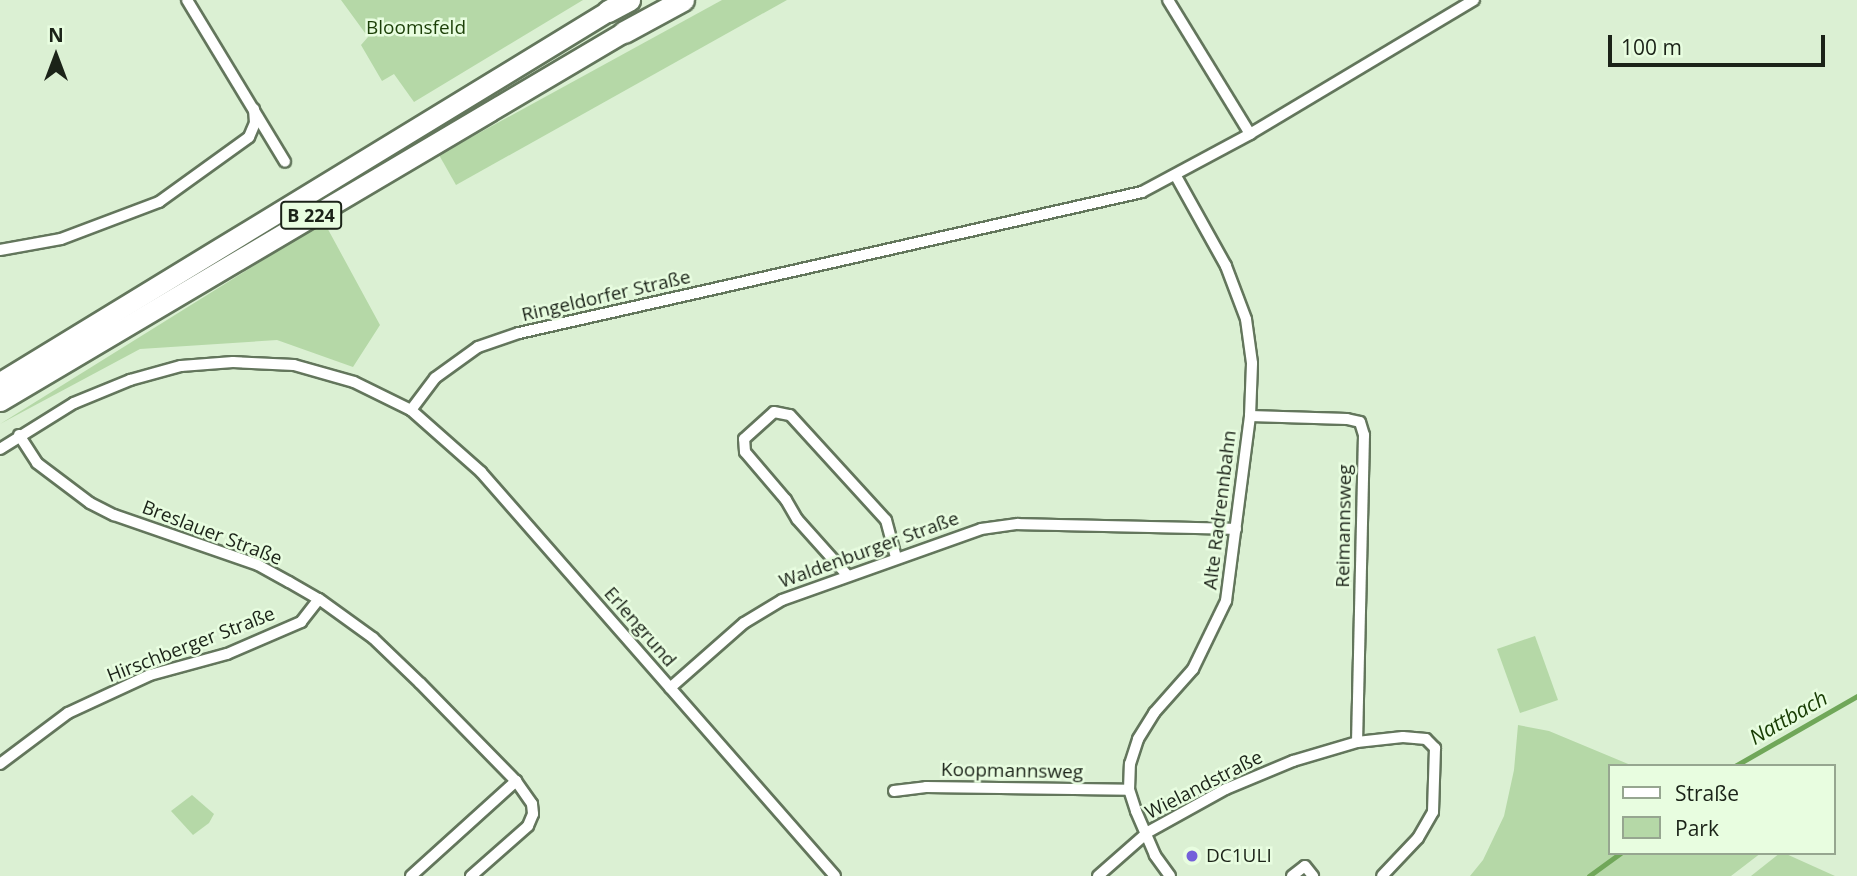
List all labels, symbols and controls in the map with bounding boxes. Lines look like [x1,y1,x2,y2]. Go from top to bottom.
park label: Bloomsfeld [366,17,466,39]
north arrow [21,21,91,91]
scale bar [1612,21,1829,65]
text: N [48,22,64,48]
text: 100 m [1621,33,1682,61]
road number: B 224 [280,200,342,230]
street label: Ringeldorfer Straße [519,265,693,327]
street label: Alte Radrennbahn [1199,429,1241,591]
street label: Reimannsweg [1332,464,1356,588]
street label: Breslauer Straße [139,496,285,570]
street label: Waldenburger Straße [776,507,962,593]
street label: Erlengrund [599,582,681,672]
street label: Hirschberger Straße [104,602,278,688]
water label: Nattbach [1744,685,1832,749]
street label: Wielandstraße [1142,746,1266,824]
street label: Koopmannsweg [941,758,1083,784]
legend [1608,764,1836,855]
text: Straße [1675,779,1739,807]
text: Park [1675,814,1719,842]
place label: DC1ULI [1206,845,1272,867]
marker: DC1ULI [1184,848,1200,864]

